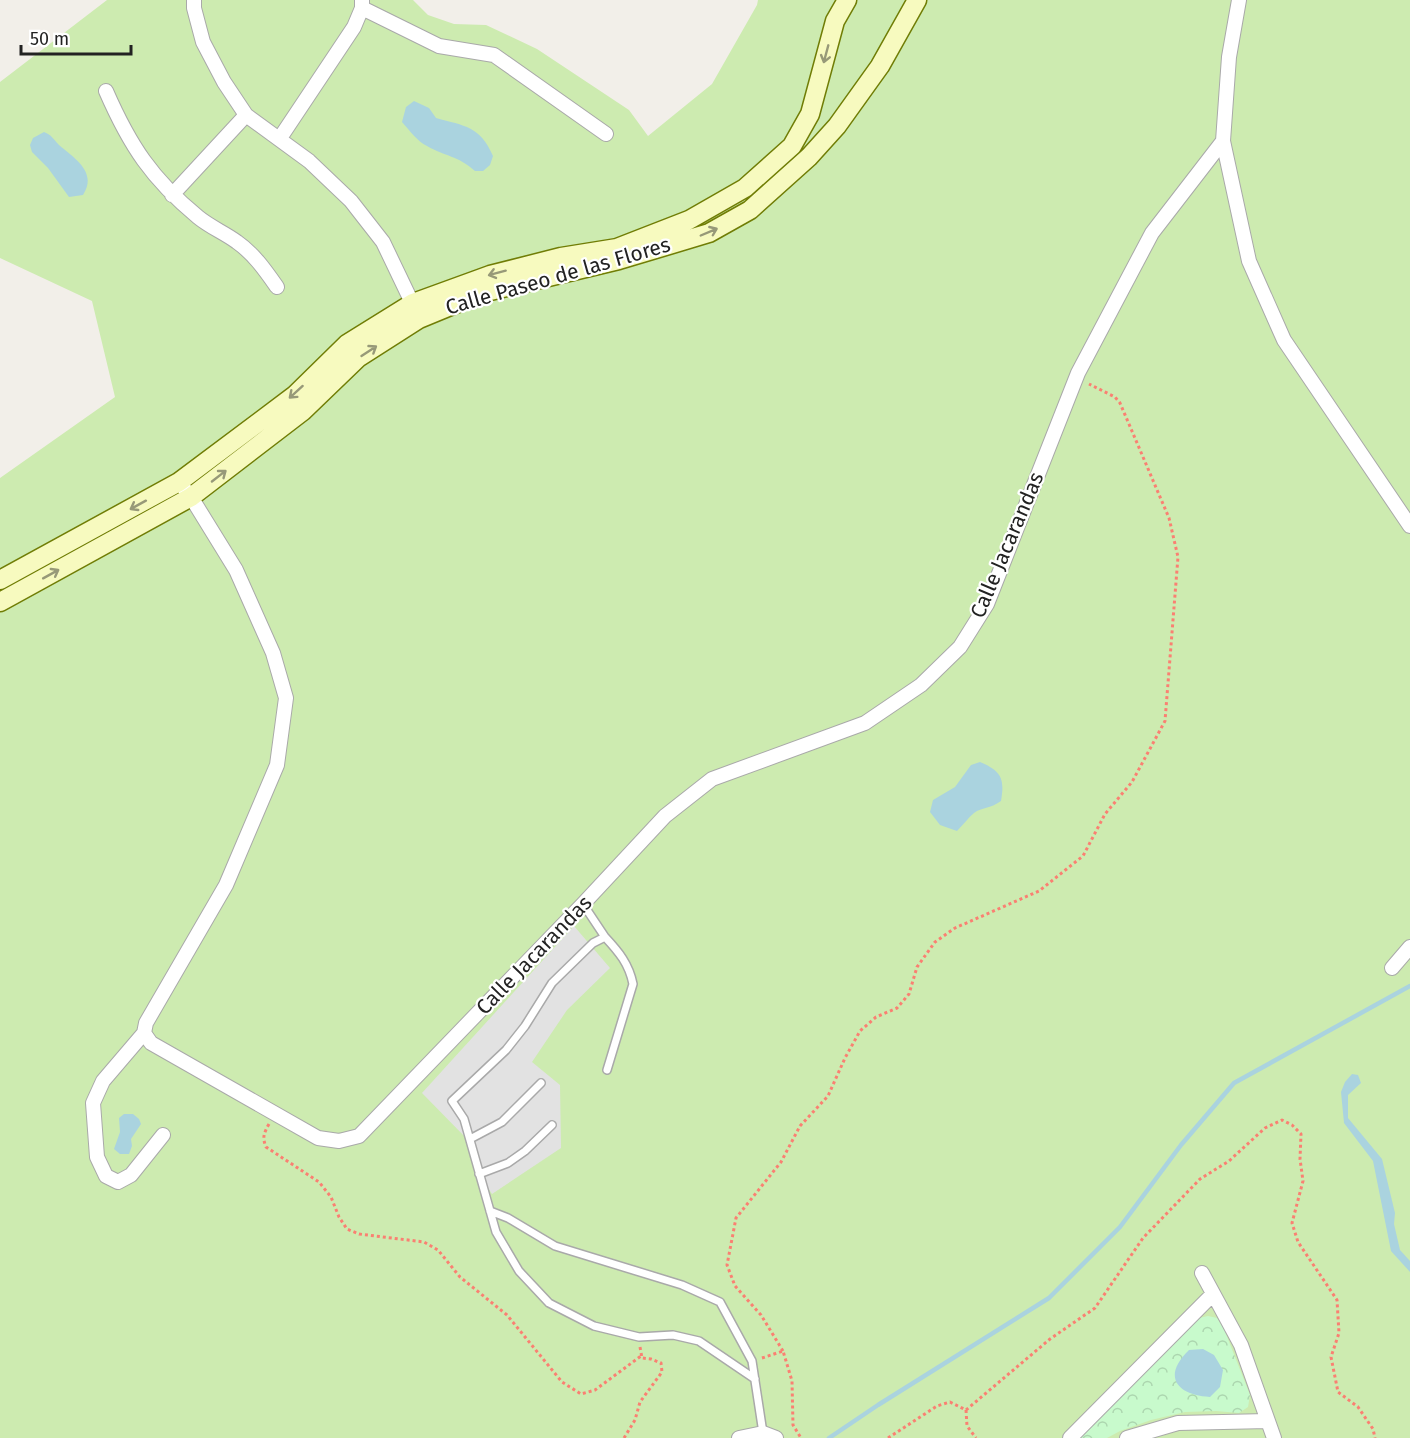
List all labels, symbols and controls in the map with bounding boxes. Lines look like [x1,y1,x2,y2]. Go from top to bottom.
scale bar [21,18,130,56]
text: 50 m [30,28,69,50]
one-way arrow [820,44,831,63]
one-way arrow [699,226,717,237]
street label: Calle Paseo de las Flores [443,231,674,321]
one-way arrow [488,268,507,279]
one-way arrow [360,345,376,357]
one-way arrow [289,385,304,399]
street label: Calle Jacarandas [965,468,1049,622]
one-way arrow [211,469,227,482]
one-way arrow [130,499,147,511]
one-way arrow [42,568,59,580]
street label: Calle Jacarandas [471,890,598,1020]

